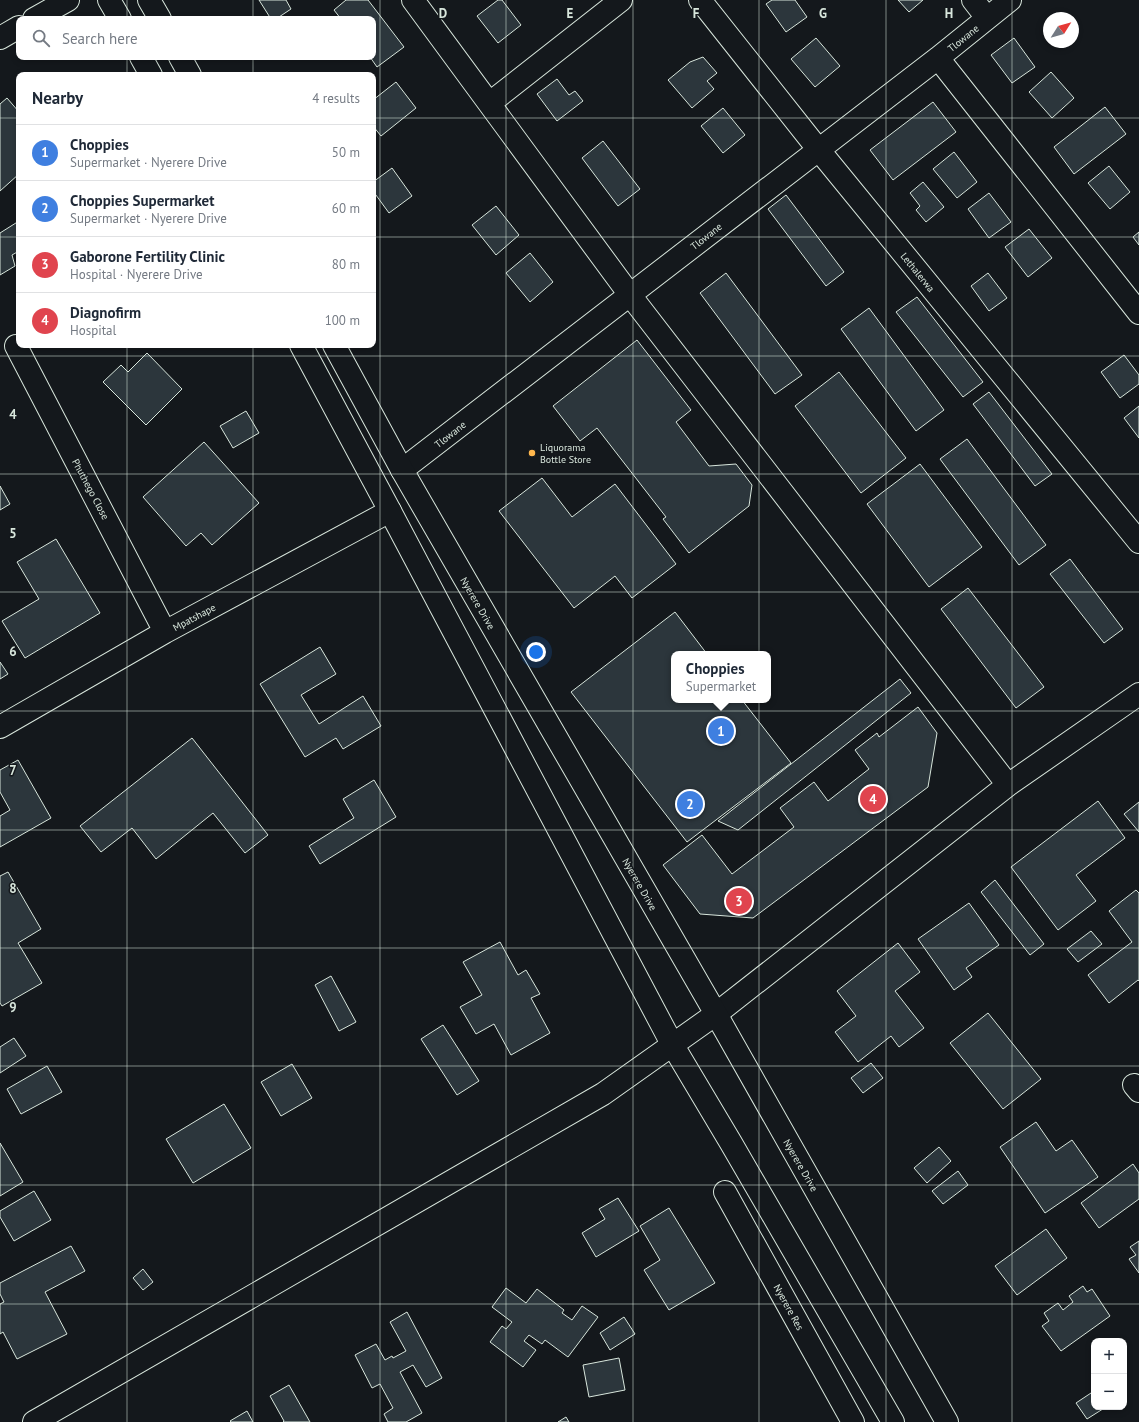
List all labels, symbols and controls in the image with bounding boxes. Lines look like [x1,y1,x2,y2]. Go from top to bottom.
text: D [439,5,447,22]
text: E [567,5,574,22]
text: F [693,5,700,22]
text: G [819,5,827,22]
text: H [945,5,953,22]
north arrow [1043,12,1079,48]
search box [16,16,376,60]
street label: Tlowane [945,22,982,55]
icon: search [30,27,52,49]
text: Search here [62,29,138,48]
text: Nearby [32,87,83,109]
text: 4 results [312,90,360,107]
text: Choppies [70,135,129,154]
text: 1 [41,144,49,161]
text: 50 m [332,144,360,161]
text: Supermarket · Nyerere Drive [70,154,227,171]
text: Choppies Supermarket [70,191,214,210]
text: 2 [41,200,49,217]
text: 60 m [332,200,360,217]
text: Supermarket · Nyerere Drive [70,210,227,227]
street label: Tlowane [688,220,725,253]
text: Gaborone Fertility Clinic [70,247,225,266]
street label: Lethalerwa [898,250,938,295]
text: 3 [41,256,49,273]
text: 80 m [332,256,360,273]
text: Hospital · Nyerere Drive [70,266,203,283]
text: Diagnofirm [70,303,141,322]
text: 4 [41,312,49,329]
text: 100 m [325,312,360,329]
text: Hospital [70,322,116,339]
text: 4 [9,406,17,423]
street label: Tlowane [432,418,469,451]
place label: Liquorama Bottle Store [540,441,591,466]
marker: Liquorama Bottle Store [527,448,537,458]
street label: Phuthego Close [69,457,112,522]
text: 5 [9,525,17,542]
street label: Nyerere Drive [457,575,498,632]
street label: Mpatshape [171,601,218,634]
your location [526,642,546,662]
text: 6 [9,643,17,660]
popup [671,651,771,703]
text: Choppies [686,659,745,678]
text: Supermarket [686,678,756,695]
pin: 1 [708,716,734,746]
text: 7 [9,762,17,779]
pin: 4 [860,784,886,814]
pin: 2 [677,789,703,819]
street label: Nyerere Drive [619,856,660,913]
text: 8 [9,880,17,897]
pin: 3 [726,886,752,916]
text: 9 [9,999,17,1016]
street label: Nyerere Drive [780,1137,821,1194]
street label: Nyerere Res [771,1282,807,1333]
map controls [1091,1338,1127,1410]
button: + [1091,1338,1127,1374]
button: − [1091,1374,1127,1410]

